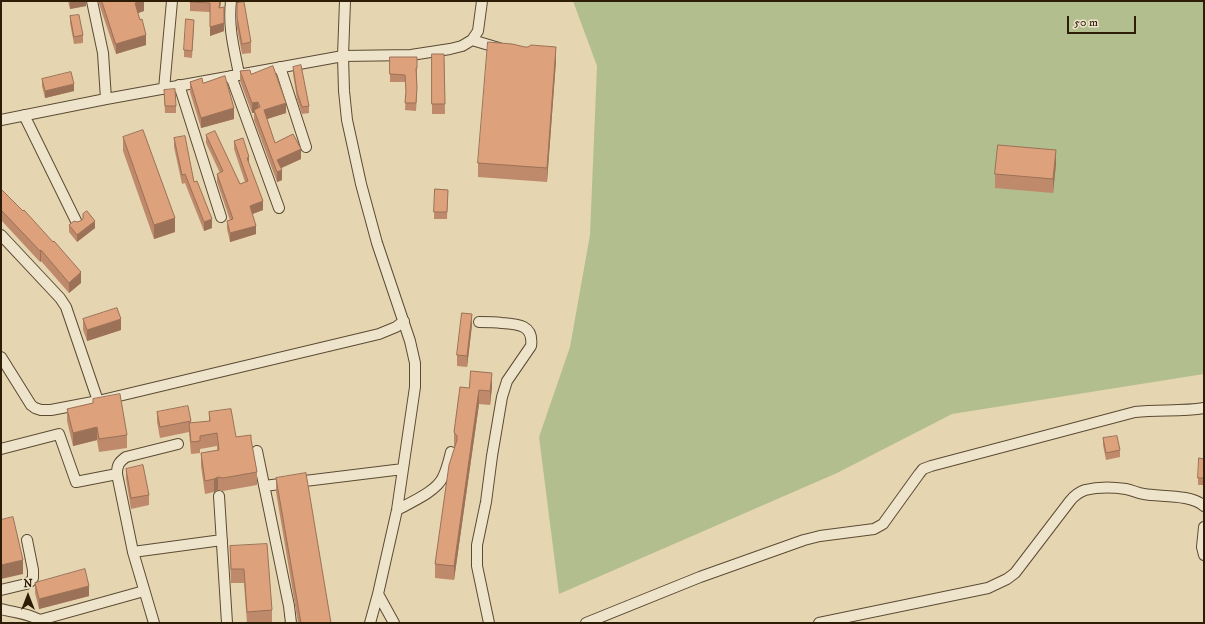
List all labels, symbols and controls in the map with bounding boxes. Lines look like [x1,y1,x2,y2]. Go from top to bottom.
scale bar [1069,8,1138,34]
text: 50 m [1074,15,1098,30]
north arrow [8,576,48,616]
text: N [23,577,33,591]

